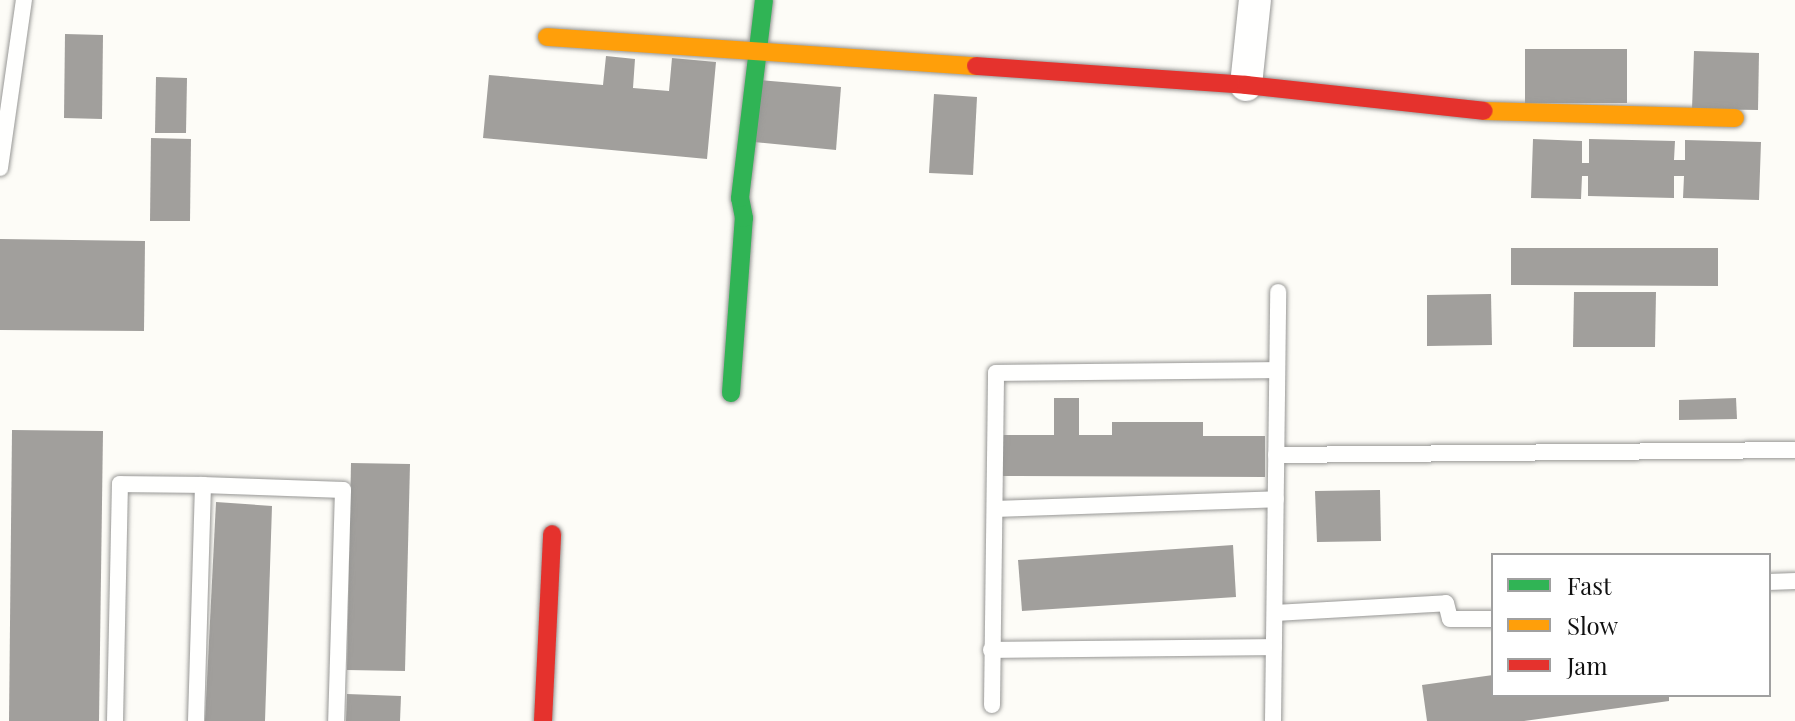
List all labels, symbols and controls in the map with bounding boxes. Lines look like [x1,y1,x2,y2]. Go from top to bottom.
legend [1491,553,1771,697]
text: Fast [1567,569,1612,601]
text: Slow [1567,609,1618,641]
text: Jam [1567,649,1608,681]

